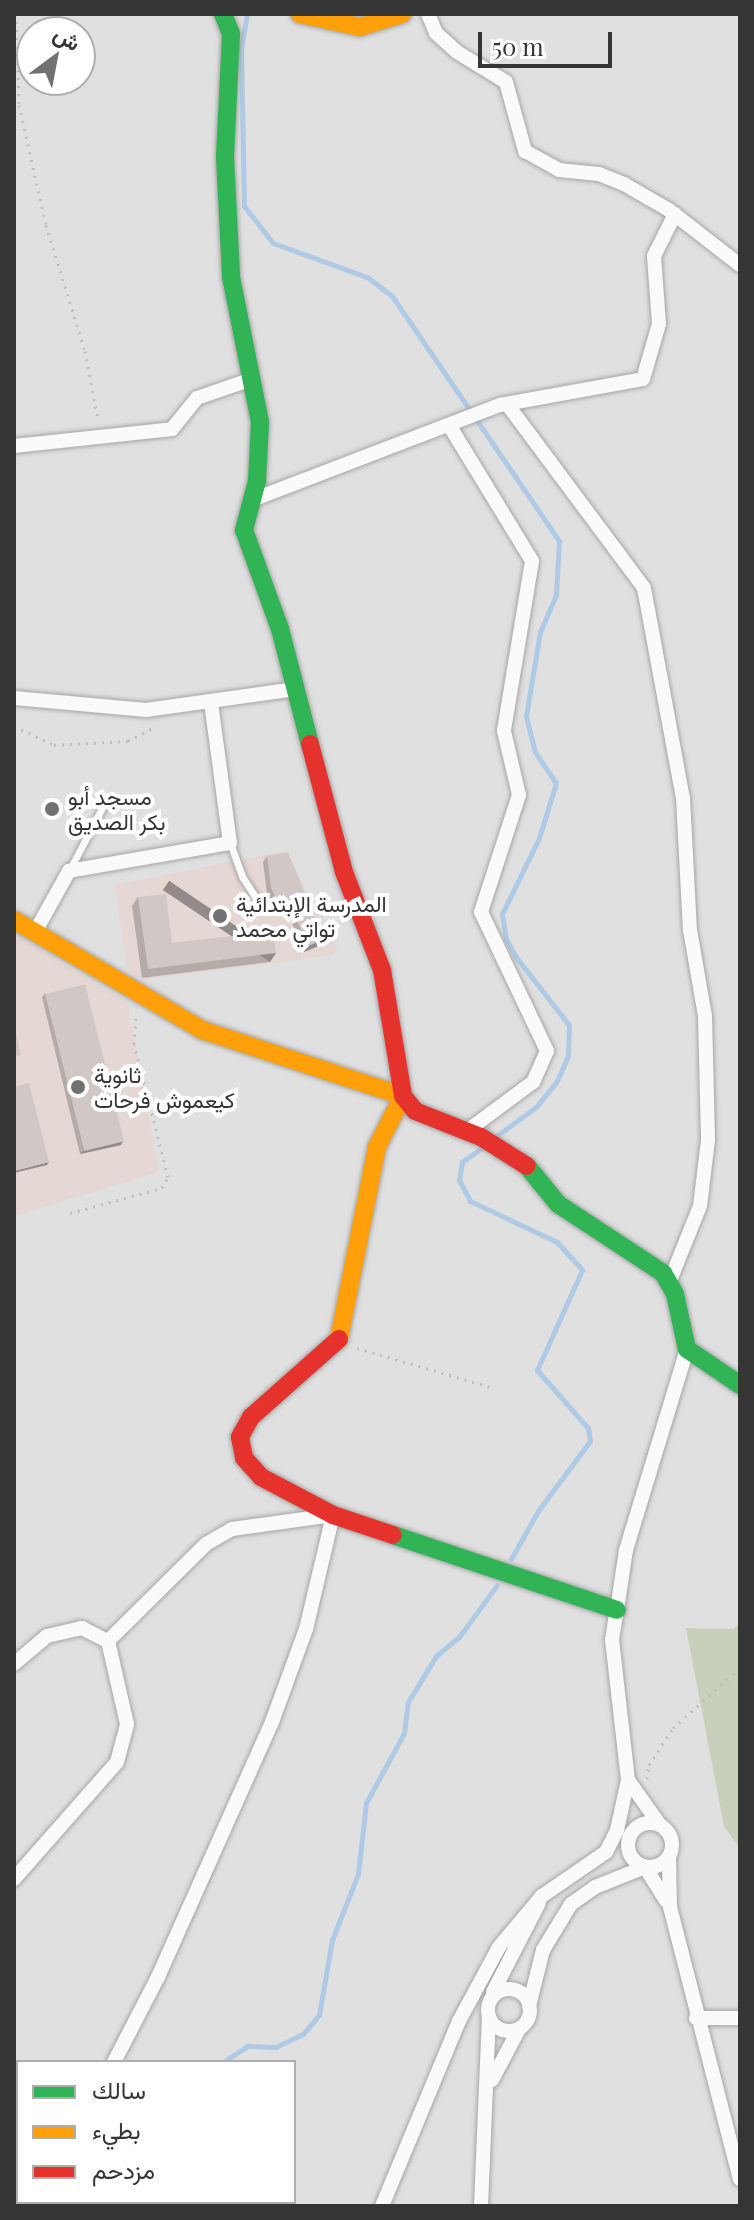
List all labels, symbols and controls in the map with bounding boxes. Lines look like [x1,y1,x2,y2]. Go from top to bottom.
north arrow [16,16,96,96]
scale bar [482,16,616,66]
text: ش [48,18,87,57]
text: 50 m [492,30,544,62]
place label: مسجد أبو بكر الصديق [68,783,166,834]
marker: مسجد أبو بكر الصديق [43,800,61,818]
place label: المدرسة الإبتدائية تواتي محمد [236,890,387,942]
marker: المدرسة الإبتدائية تواتي محمد [211,907,229,925]
place label: ثانوية كيعموش فرحات [94,1061,235,1112]
marker: ثانوية كيعموش فرحات [69,1078,87,1096]
legend [16,2060,296,2204]
text: سالك [92,2073,146,2105]
text: بطيء [92,2113,141,2145]
text: مزدحم [92,2153,155,2185]

